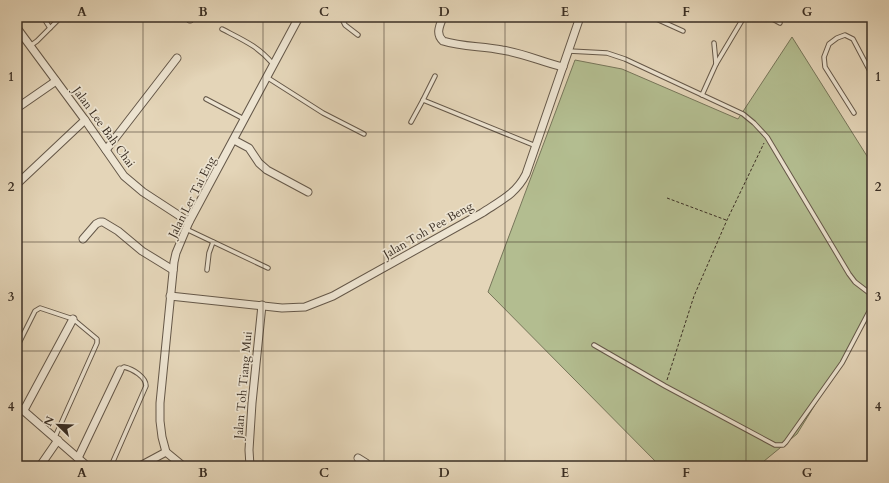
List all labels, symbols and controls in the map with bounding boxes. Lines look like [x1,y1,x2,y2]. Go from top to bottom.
text: A [77,3,87,21]
text: B [198,3,208,21]
text: C [319,3,329,21]
text: D [438,3,450,21]
text: E [561,3,569,21]
text: F [682,3,690,21]
text: G [802,3,813,21]
text: 1 [8,68,14,86]
text: 1 [875,68,881,86]
street label: Jalan Lee Bah Chai [68,82,139,171]
street label: Jalan Ler Tai Eng [164,153,220,242]
text: 2 [8,178,15,196]
text: 2 [875,178,882,196]
street label: Jalan Toh Pee Beng [379,198,476,263]
text: 3 [8,288,15,306]
text: 3 [875,288,882,306]
street label: Jalan Toh Tiang Mui [230,330,256,441]
text: 4 [8,398,15,416]
text: 4 [875,398,882,416]
north arrow [38,405,78,445]
text: N [40,414,58,429]
text: A [77,464,87,482]
text: B [198,464,208,482]
text: C [319,464,329,482]
text: D [438,464,450,482]
text: E [561,464,569,482]
text: F [682,464,690,482]
text: G [802,464,813,482]

